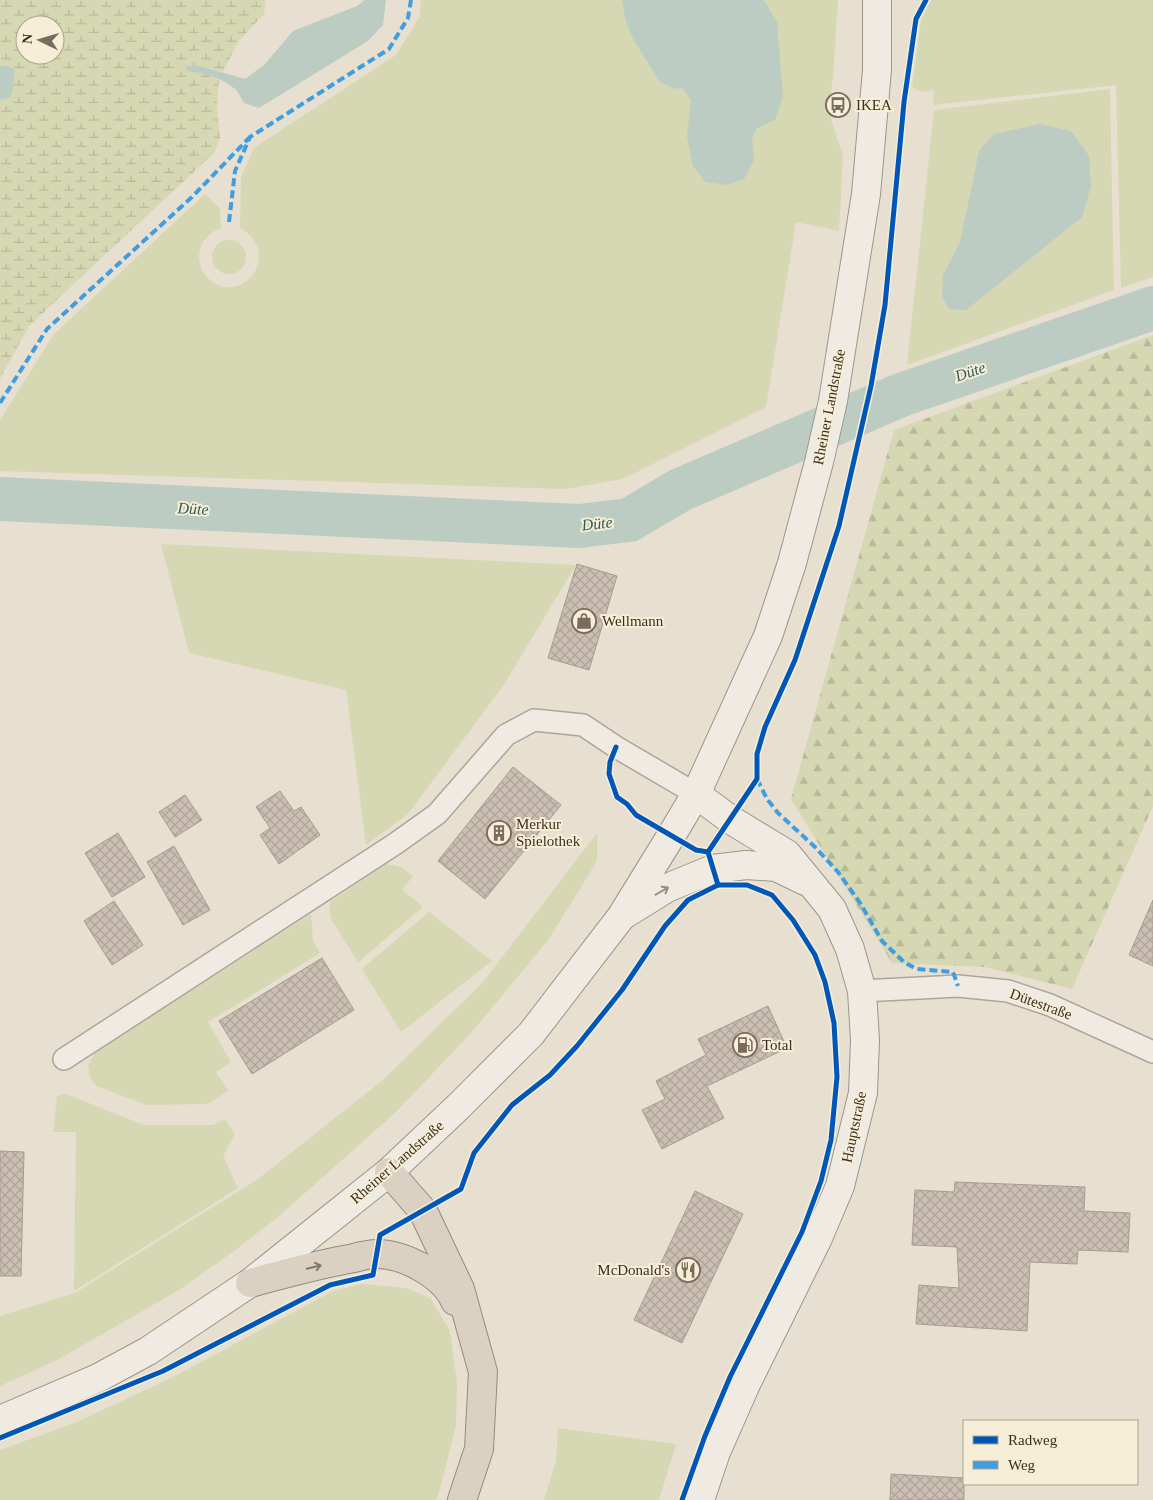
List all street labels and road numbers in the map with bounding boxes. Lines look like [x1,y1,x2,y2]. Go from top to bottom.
street label: Rheiner Landstraße [810,347,848,466]
street label: Dütestraße [1008,985,1075,1023]
street label: Hauptstraße [839,1090,869,1164]
street label: Rheiner Landstraße [347,1117,447,1207]

